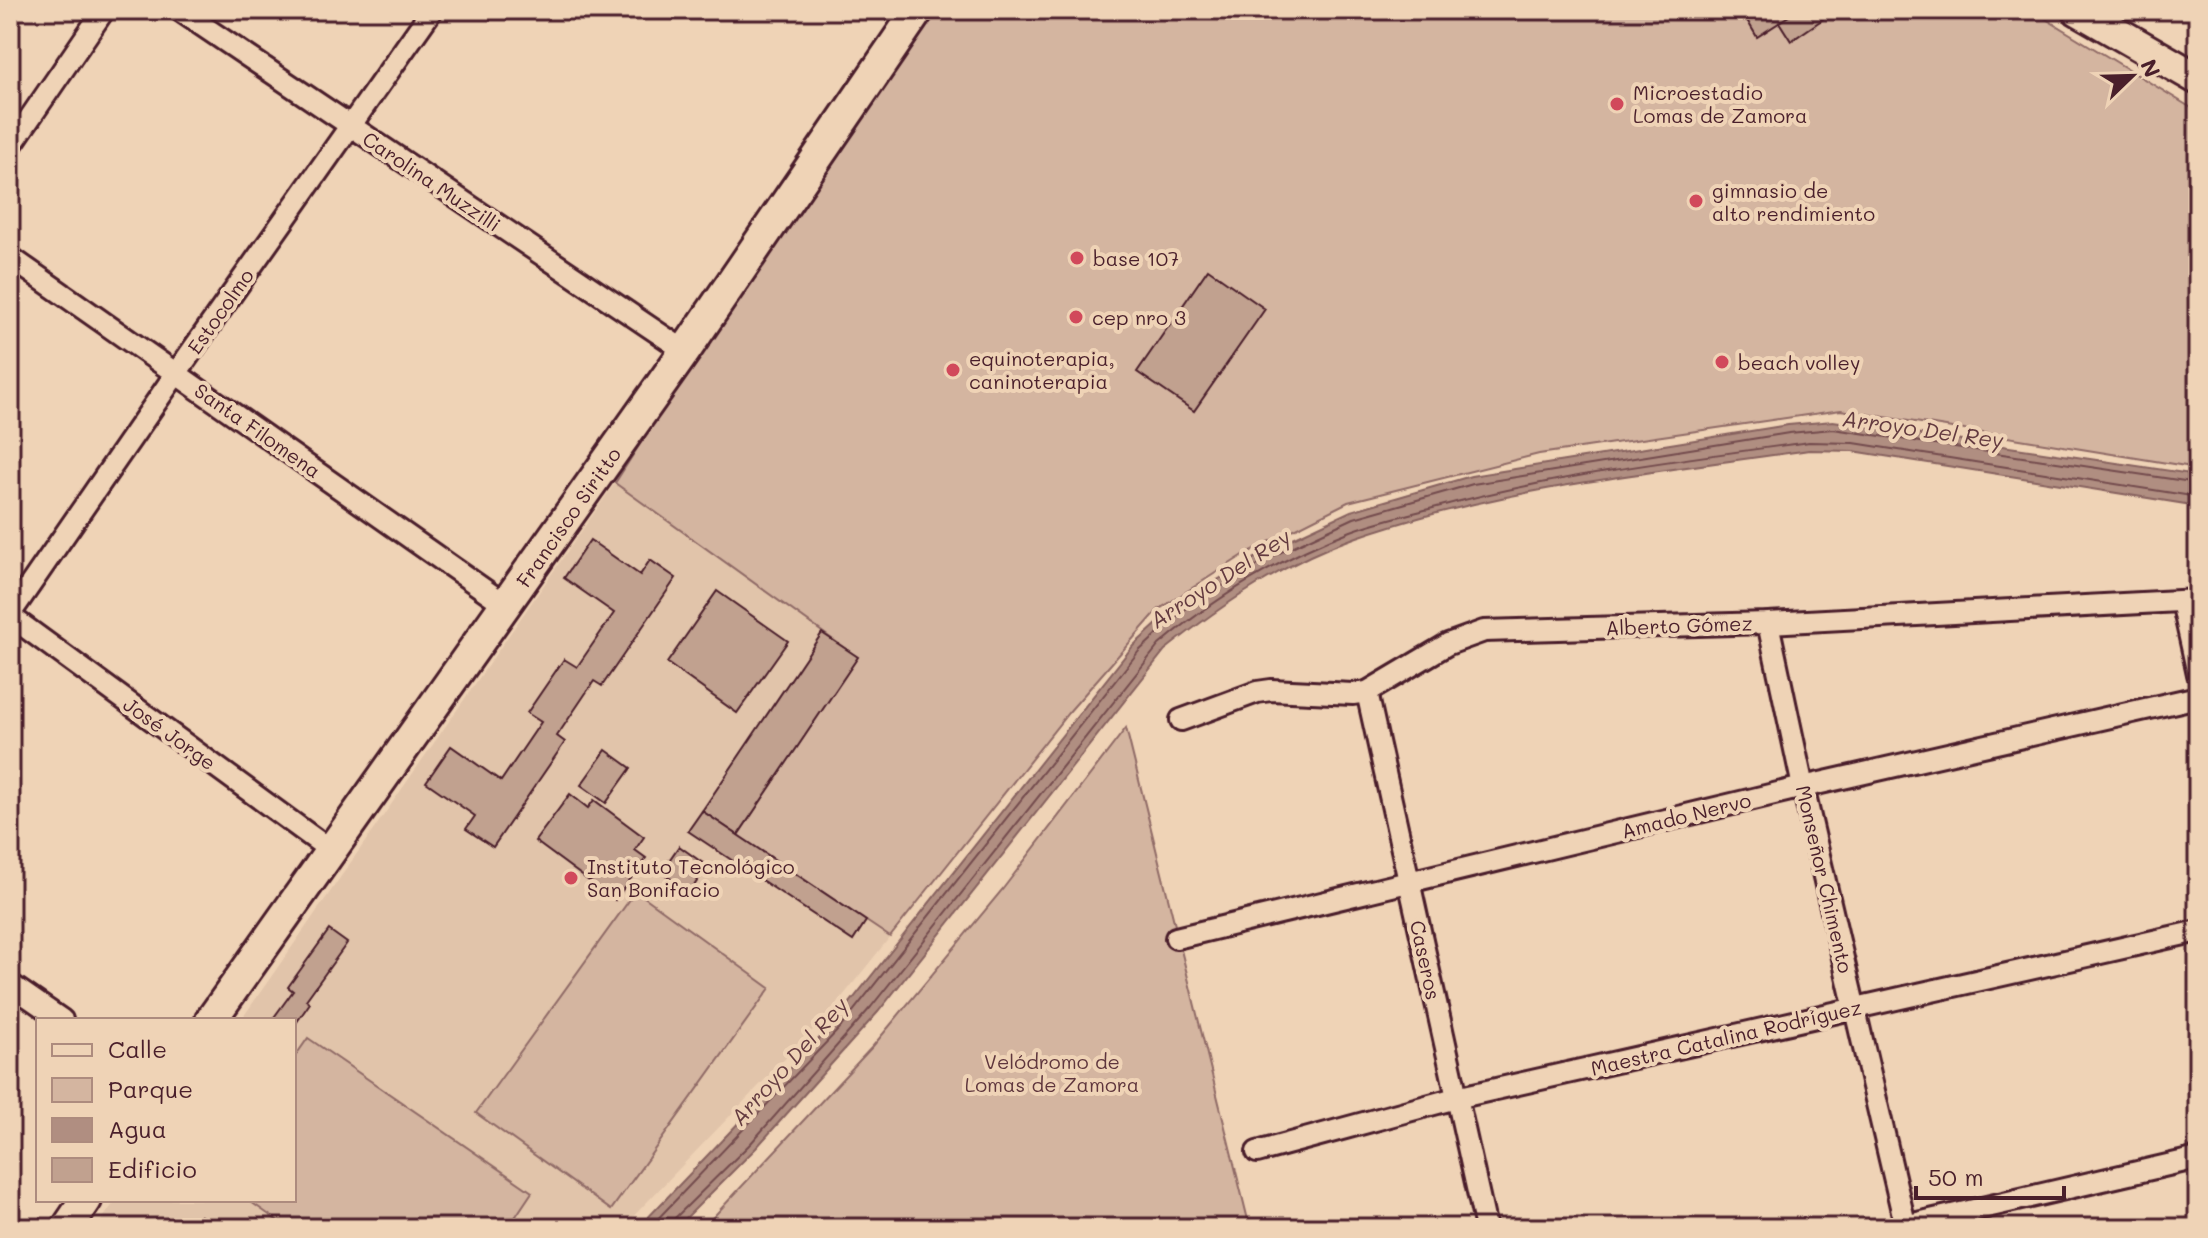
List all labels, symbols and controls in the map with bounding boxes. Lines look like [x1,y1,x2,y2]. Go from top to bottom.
north arrow [2092,36,2172,116]
text: N [2134,55,2167,81]
place label: Microestadio Lomas de Zamora [1633,79,1808,128]
marker: Microestadio Lomas de Zamora [1608,95,1626,113]
street label: Carolina Muzzilli [358,125,506,237]
place label: gimnasio de alto rendimiento [1712,177,1875,226]
marker: gimnasio de alto rendimiento [1687,192,1705,210]
place label: base 107 [1093,245,1179,271]
marker: base 107 [1068,249,1086,267]
street label: Estocolmo [181,263,259,359]
place label: cep nro 3 [1092,304,1186,330]
marker: cep nro 3 [1067,308,1085,326]
place label: equinoterapia, caninoterapia [969,345,1115,394]
place label: beach volley [1738,349,1860,375]
marker: beach volley [1713,353,1731,371]
marker: equinoterapia, caninoterapia [944,361,962,379]
street label: Santa Filomena [190,377,326,483]
water label: Arroyo Del Rey [1841,403,2006,455]
street label: Francisco Siritto [510,442,626,592]
water label: Arroyo Del Rey [1144,521,1296,634]
street label: Alberto Gómez [1605,609,1753,641]
street label: José Jorge [119,691,221,775]
street label: Monseñor Chimento [1791,782,1859,976]
street label: Amado Nervo [1618,786,1754,844]
place label: Instituto Tecnológico San Bonifacio [587,853,795,902]
marker: Instituto Tecnológico San Bonifacio [562,869,580,887]
street label: Caseros [1405,918,1447,1002]
water label: Arroyo Del Rey [724,991,854,1131]
street label: Maestra Catalina Rodríguez [1588,993,1864,1081]
legend [36,1018,296,1202]
text: Calle [108,1033,167,1064]
park label: Velódromo de Lomas de Zamora [965,1048,1139,1097]
text: Parque [108,1073,193,1104]
text: Agua [108,1113,167,1144]
scale bar [1916,1150,2064,1200]
text: Edificio [108,1153,197,1184]
text: 50 m [1928,1161,1984,1192]

